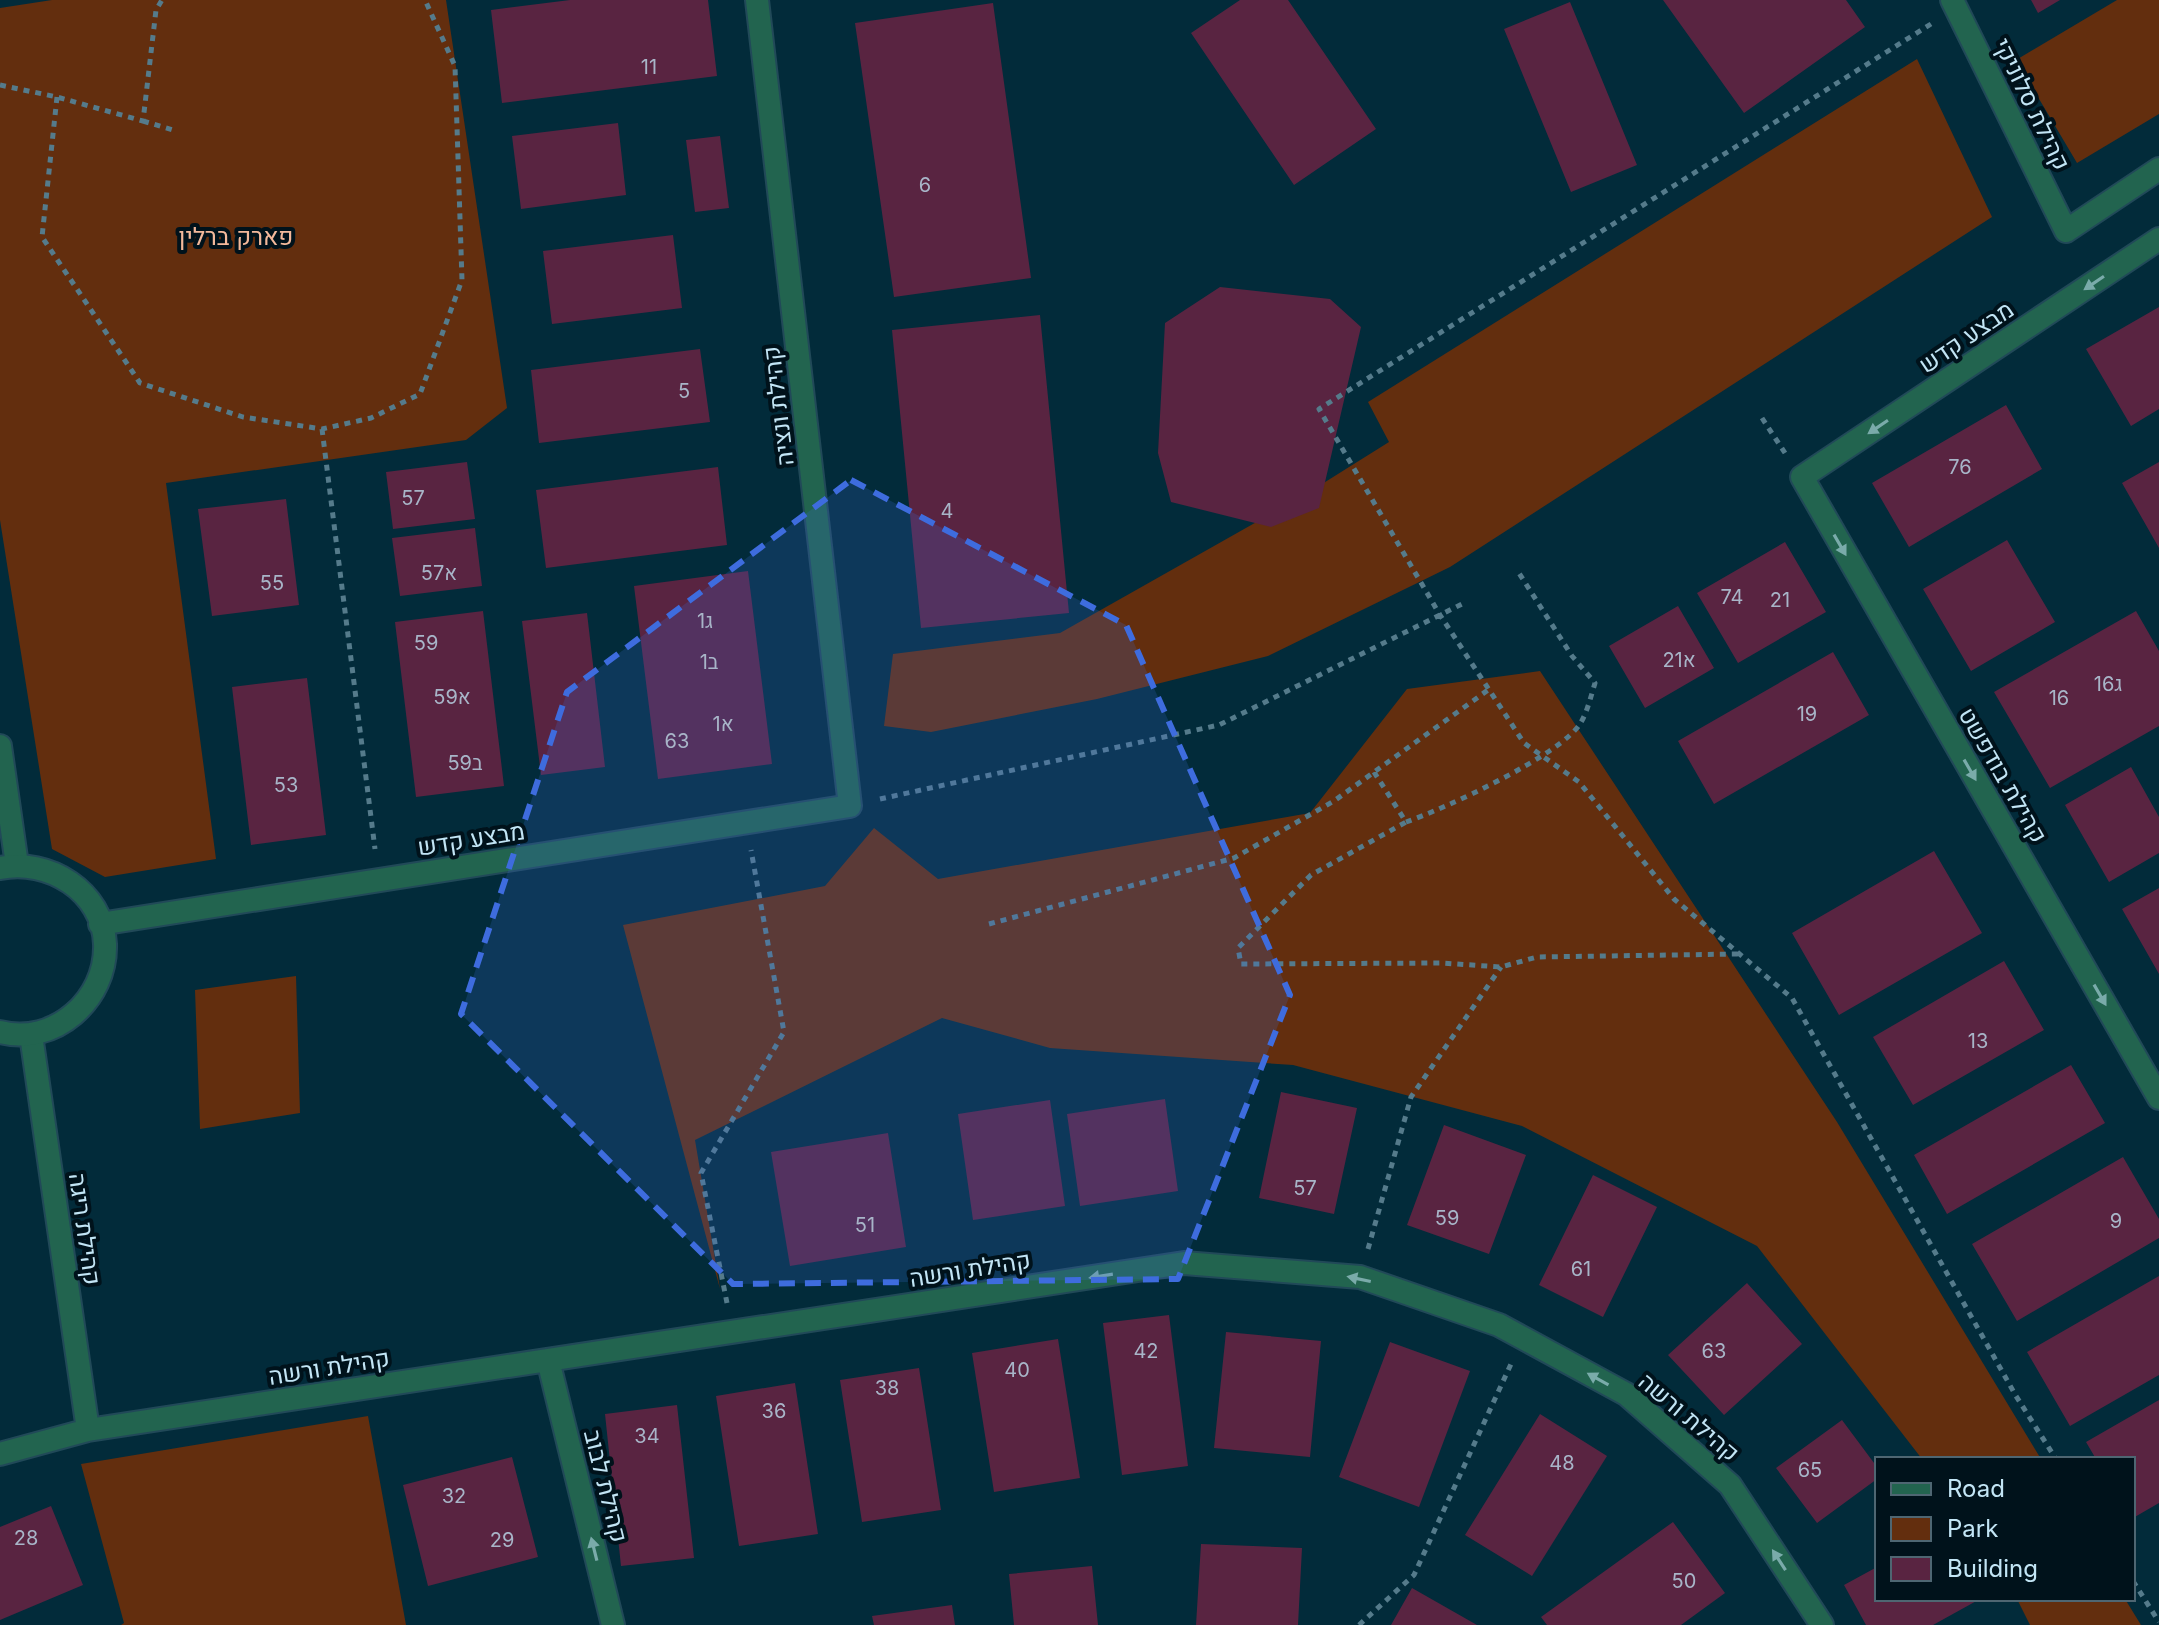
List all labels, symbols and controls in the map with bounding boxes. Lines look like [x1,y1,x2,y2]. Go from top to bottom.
street label: קהילת סלוניקי [1988,33,2076,175]
house number: 11 [641,55,657,79]
house number: 6 [919,173,931,197]
park label: פארק ברלין [179,222,293,251]
one-way arrow [2083,275,2105,289]
street label: מבצע קדש [1913,295,2019,379]
street label: קהילת ונציה [756,344,800,468]
house number: 5 [678,379,690,403]
one-way arrow [1867,419,1888,434]
house number: 76 [1948,455,1972,479]
house number: 57 [401,486,425,510]
house number: 4 [941,499,953,523]
one-way arrow [1833,534,1847,556]
house number: 57א [421,561,457,585]
house number: 55 [260,571,284,595]
house number: 74 [1720,585,1744,609]
house number: 21 [1770,588,1790,612]
house number: 1ג [697,609,713,633]
house number: 59 [414,631,438,655]
house number: 21א [1662,648,1696,672]
house number: 1ב [700,650,719,674]
house number: 16ג [2094,672,2122,696]
house number: 59א [433,685,471,709]
house number: 16 [2049,686,2069,710]
house number: 19 [1797,702,1817,726]
street label: קהילת בודפשט [1953,702,2053,848]
house number: 1א [713,712,733,736]
house number: 63 [665,729,689,753]
house number: 59ב [447,751,483,775]
one-way arrow [1963,759,1977,781]
house number: 53 [274,773,298,797]
street label: מבצע קדש [415,816,527,862]
one-way arrow [2093,984,2107,1007]
house number: 13 [1968,1029,1988,1053]
street label: קהילת ריגה [63,1171,107,1287]
house number: 57 [1293,1176,1317,1200]
house number: 59 [1435,1206,1459,1230]
house number: 9 [2110,1209,2122,1233]
house number: 51 [855,1213,875,1237]
street label: קהילת ורשה [907,1245,1033,1293]
house number: 61 [1571,1257,1591,1281]
one-way arrow [1088,1270,1113,1283]
one-way arrow [1346,1272,1371,1284]
house number: 42 [1133,1339,1159,1363]
house number: 63 [1702,1339,1726,1363]
street label: קהילת ורשה [266,1343,392,1391]
house number: 40 [1004,1358,1030,1382]
street label: קהילת ורשה [1633,1367,1745,1467]
one-way arrow [1586,1372,1609,1385]
house number: 38 [875,1376,899,1400]
house number: 36 [762,1399,786,1423]
house number: 34 [634,1424,660,1448]
street label: קהילת לבוב [578,1427,634,1545]
house number: 48 [1549,1451,1575,1475]
legend [1875,1457,2135,1601]
house number: 65 [1798,1458,1822,1482]
text: Road [1947,1474,2005,1503]
house number: 32 [442,1484,466,1508]
text: Park [1947,1514,1998,1543]
house number: 28 [14,1526,38,1550]
house number: 29 [490,1528,514,1552]
one-way arrow [588,1537,600,1562]
one-way arrow [1773,1549,1787,1571]
text: Building [1947,1554,2038,1583]
house number: 50 [1672,1569,1696,1593]

